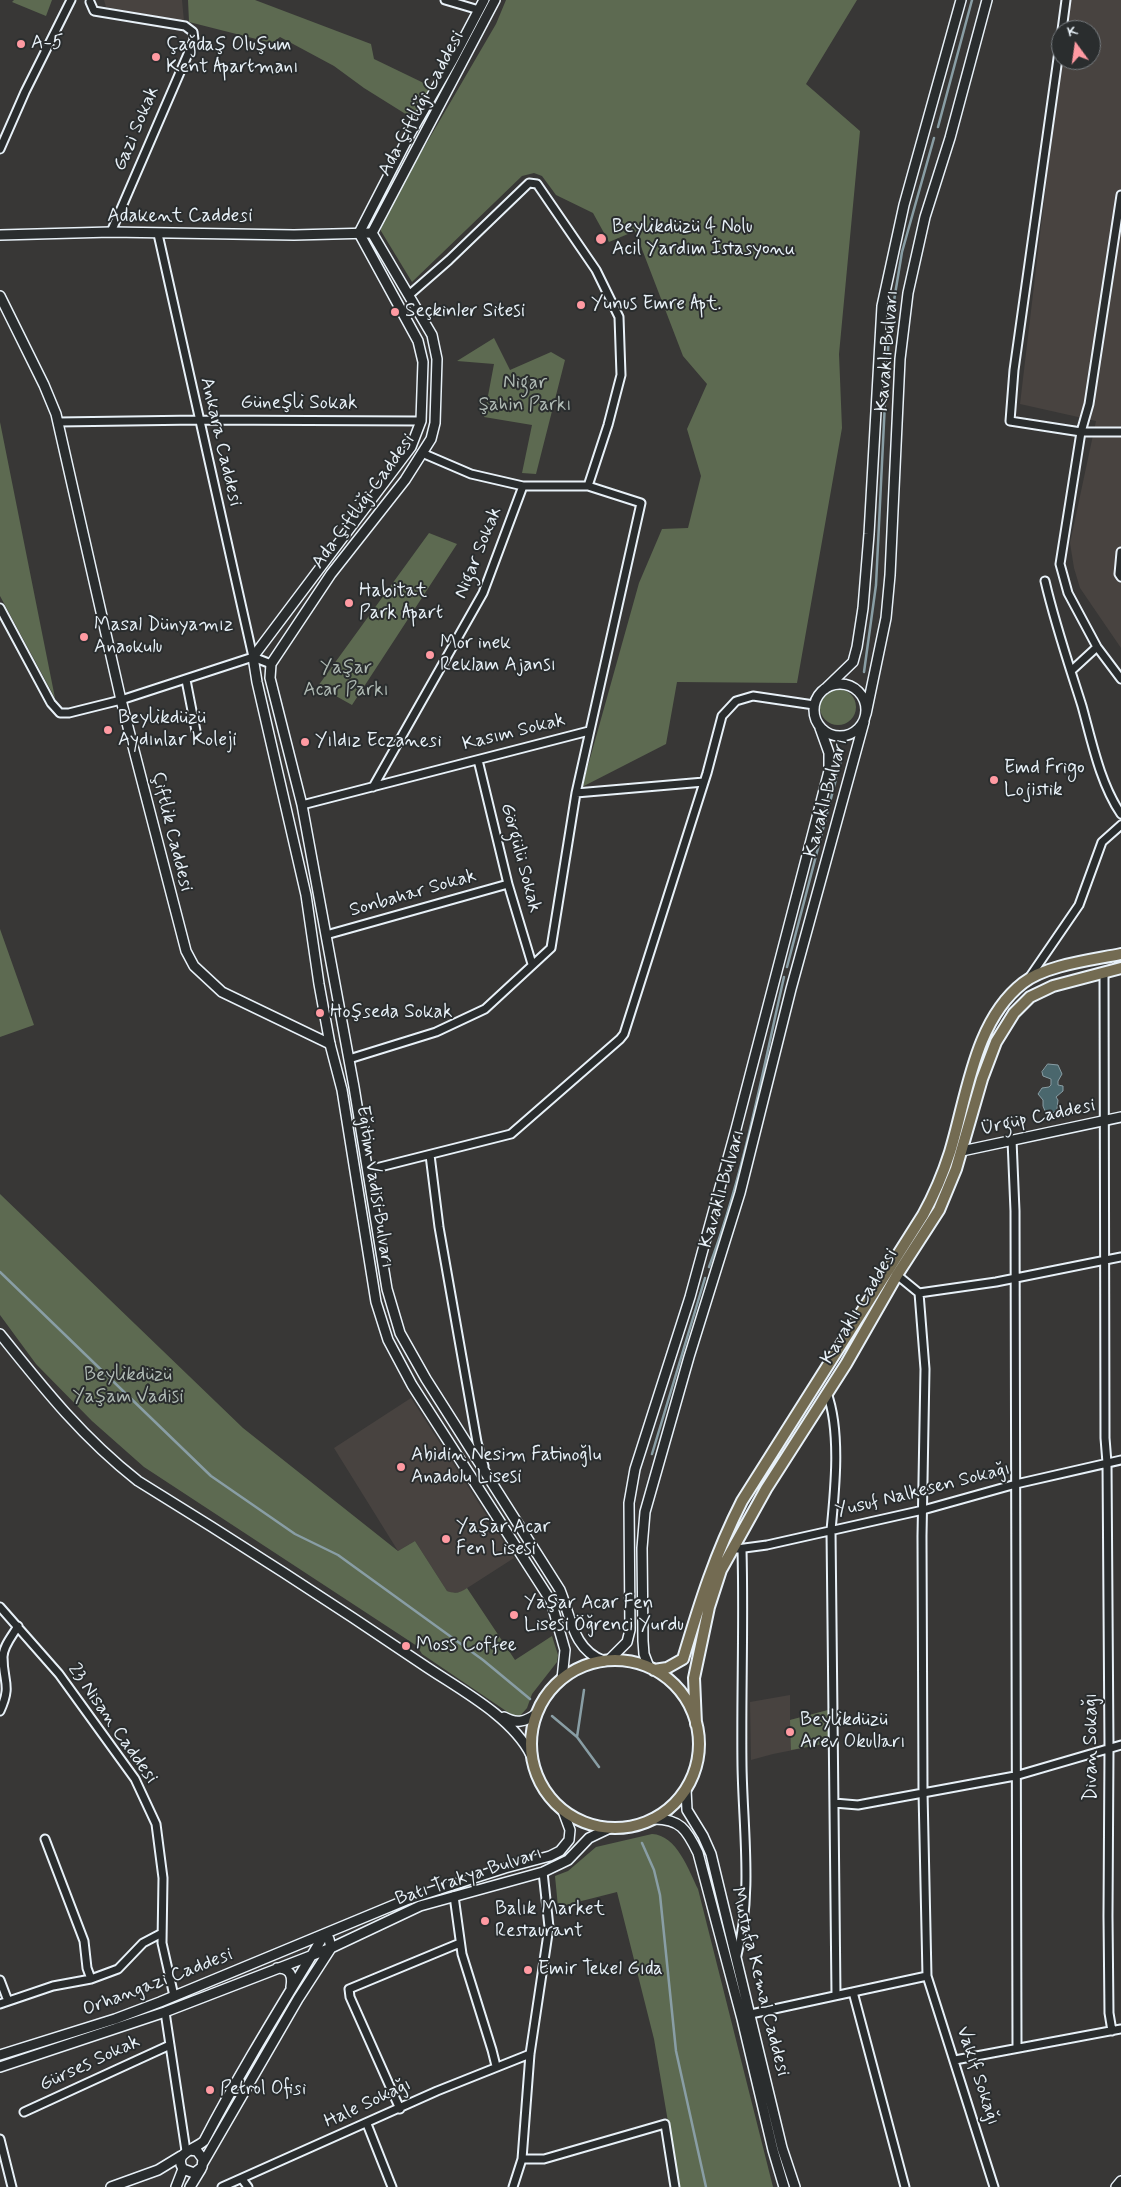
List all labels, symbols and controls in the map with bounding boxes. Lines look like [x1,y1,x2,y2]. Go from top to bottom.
north arrow [1051,20,1101,70]
text: K [1066,21,1080,41]
street label: Ada Çiftliği Caddesi [374,28,470,180]
place label: A-5 [31,33,63,55]
place label: Çağdaş Oluşum Kent Apartmanı [166,35,298,79]
marker: A-5 [15,38,27,50]
marker: Çağdaş Oluşum Kent Apartmanı [150,51,162,63]
street label: Gazi Sokak [109,83,165,175]
street label: Adakent Caddesi [107,206,253,228]
place label: Beylikdüzü 4 Nolu Acil Yardım İstasyonu [612,217,795,261]
marker: Beylikdüzü 4 Nolu Acil Yardım İstasyonu [594,232,608,246]
street label: Kavaklı Bulvarı [871,289,905,413]
place label: Yunus Emre Apt. [591,294,721,316]
marker: Yunus Emre Apt. [575,299,587,311]
place label: Seçkinler Sitesi [405,301,525,323]
marker: Seçkinler Sitesi [389,306,401,318]
park label: Nigar Şahin Parkı [478,373,572,417]
street label: Ankara Caddesi [194,375,246,509]
street label: Güneşli Sokak [241,393,357,415]
street label: Ada Çiftliği Caddesi [307,430,421,574]
street label: Nigar Sokak [450,504,508,602]
place label: Habitat Park Apart [359,581,443,625]
marker: Habitat Park Apart [343,597,355,609]
place label: Masal Dünyamız Anaokulu [94,615,233,659]
marker: Masal Dünyamız Anaokulu [78,631,90,643]
place label: Mor inek Reklam Ajansı [440,633,556,677]
marker: Mor inek Reklam Ajansı [424,649,436,661]
park label: Yaşar Acar Parkı [303,658,389,702]
place label: Beylikdüzü Aydınlar Koleji [118,708,237,752]
street label: Kasım Sokak [460,709,568,757]
marker: Beylikdüzü Aydınlar Koleji [102,724,114,736]
place label: Yıldız Eczanesi [315,731,442,753]
marker: Yıldız Eczanesi [299,736,311,748]
street label: Kavaklı Bulvarı [800,736,854,860]
place label: Emd Frigo Lojistik [1004,758,1085,802]
street label: Çiftlik Caddesi [145,770,197,894]
marker: Emd Frigo Lojistik [988,774,1000,786]
street label: Görgülü Sokak [494,801,546,915]
street label: Sonbahar Sokak [347,865,479,923]
place label: Hoşseda Sokak [330,1002,452,1024]
marker: Hoşseda Sokak [314,1007,326,1019]
street label: Ürgüp Caddesi [979,1095,1097,1141]
street label: Eğitim Vadisi Bulvarı [350,1104,398,1270]
street label: Kavaklı Bulvarı [695,1127,751,1251]
street label: Kavaklı Caddesi [817,1245,903,1369]
park label: Beylikdüzü Yaşam Vadisi [72,1365,184,1409]
place label: Abidin Nesim Fatinoğlu Anadolu Lisesi [411,1445,601,1489]
street label: Yusuf Nalkesen Sokağı [833,1458,1013,1524]
marker: Abidin Nesim Fatinoğlu Anadolu Lisesi [395,1461,407,1473]
place label: Yaşar Acar Fen Lisesi [456,1517,550,1561]
marker: Yaşar Acar Fen Lisesi [440,1533,452,1545]
place label: Yaşar Acar Fen Lisesi Öğrenci Yurdu [524,1593,684,1637]
marker: Yaşar Acar Fen Lisesi Öğrenci Yurdu [508,1609,520,1621]
place label: Moss Coffee [416,1635,517,1657]
marker: Moss Coffee [400,1640,412,1652]
street label: 23 Nisan Caddesi [62,1659,162,1789]
street label: Divan Sokağı [1081,1693,1103,1801]
place label: Beylikdüzü Arev Okulları [800,1710,906,1754]
marker: Beylikdüzü Arev Okulları [784,1726,796,1738]
street label: Batı Trakya Bulvarı [393,1842,545,1912]
street label: Mustafa Kemal Caddesi [724,1885,794,2079]
place label: Balık Market Restaurant [495,1899,605,1943]
marker: Balık Market Restaurant [479,1915,491,1927]
street label: Orhangazi Caddesi [80,1944,236,2022]
place label: Emir Tekel Gıda [538,1959,663,1981]
marker: Emir Tekel Gıda [522,1964,534,1976]
street label: Vakıf Sokağı [950,2024,1004,2128]
street label: Gürses Sokak [36,2031,144,2097]
street label: Hale Sokağı [321,2074,415,2134]
place label: Petrol Ofisi [220,2079,306,2101]
marker: Petrol Ofisi [204,2084,216,2096]

